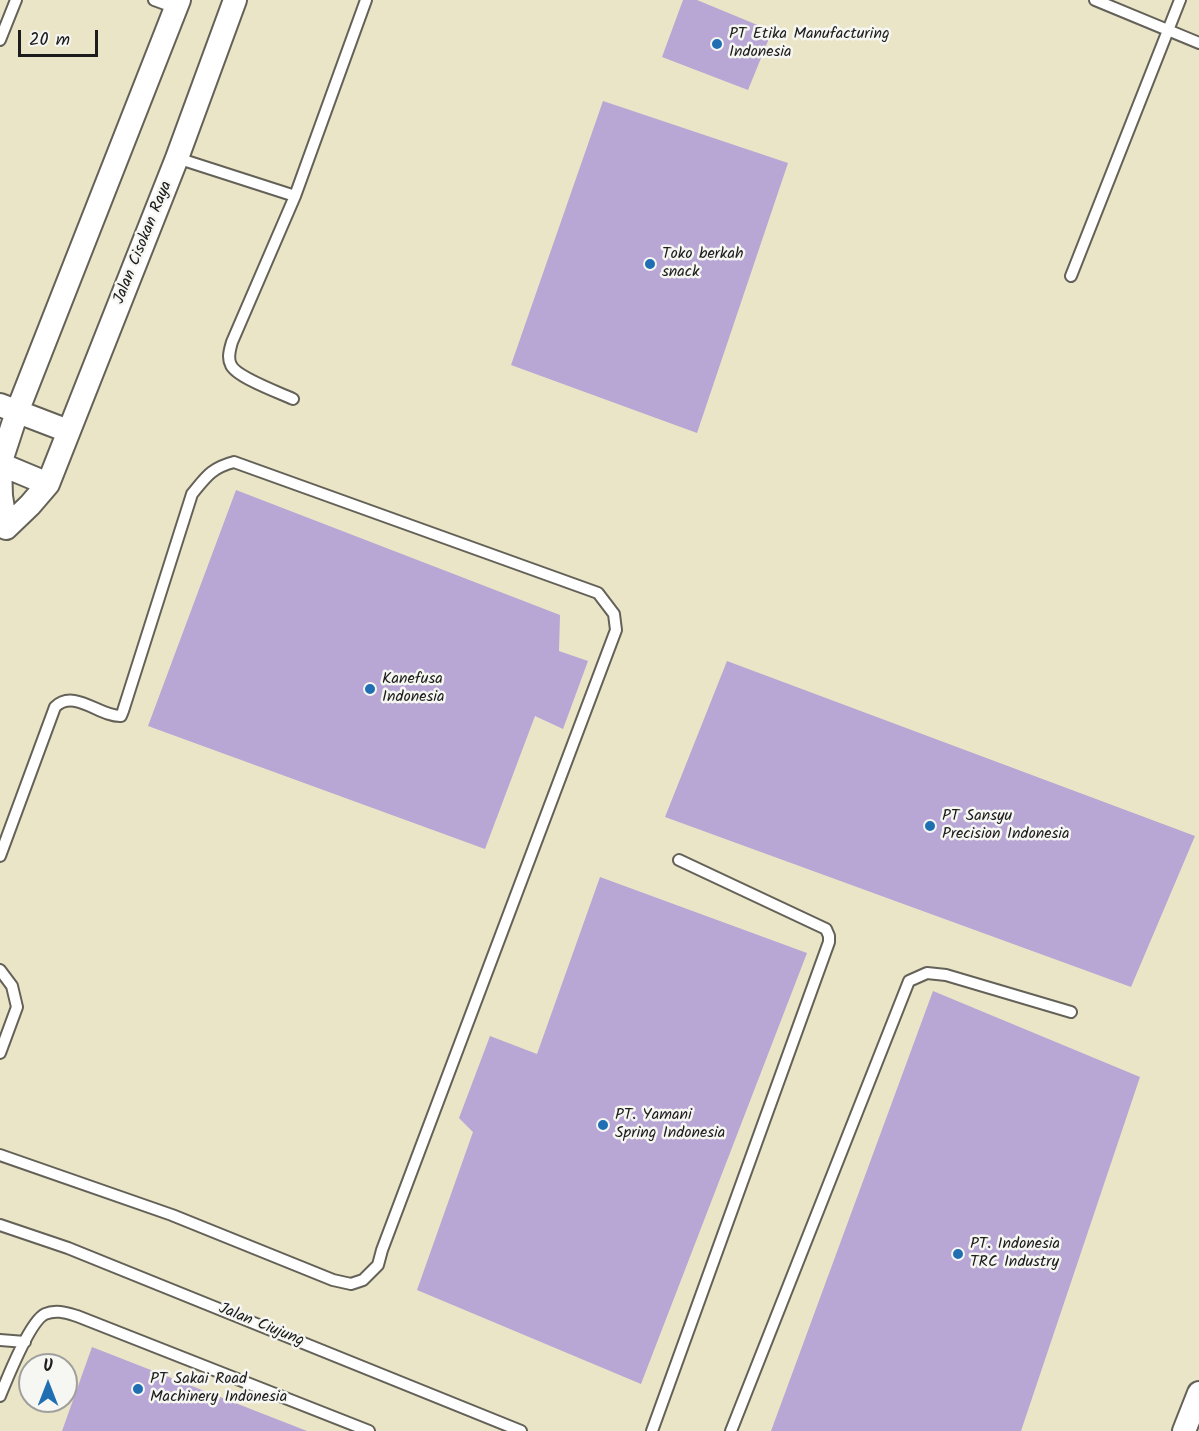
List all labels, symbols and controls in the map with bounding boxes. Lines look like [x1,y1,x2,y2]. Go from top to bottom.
scale bar [21,18,100,56]
place label: PT Etika Manufacturing Indonesia [729,25,890,63]
text: 20 m [29,26,70,55]
marker: PT Etika Manufacturing Indonesia [710,37,724,51]
street label: Jalan Cisokan Raya [111,179,177,307]
place label: Toko berkah snack [662,245,743,283]
marker: Toko berkah snack [643,257,657,271]
place label: Kanefusa Indonesia [382,670,445,708]
marker: Kanefusa Indonesia [363,682,377,696]
place label: PT Sansyu Precision Indonesia [942,807,1070,845]
marker: PT Sansyu Precision Indonesia [923,819,937,833]
place label: PT. Yamani Spring Indonesia [615,1106,725,1144]
marker: PT. Yamani Spring Indonesia [596,1118,610,1132]
place label: PT. Indonesia TRC Industry [970,1235,1060,1273]
marker: PT. Indonesia TRC Industry [951,1247,965,1261]
street label: Jalan Ciujung [216,1300,306,1352]
north arrow [18,1353,78,1413]
text: U [43,1354,53,1379]
place label: PT Sakai Road Machinery Indonesia [150,1370,287,1408]
marker: PT Sakai Road Machinery Indonesia [131,1382,145,1396]

